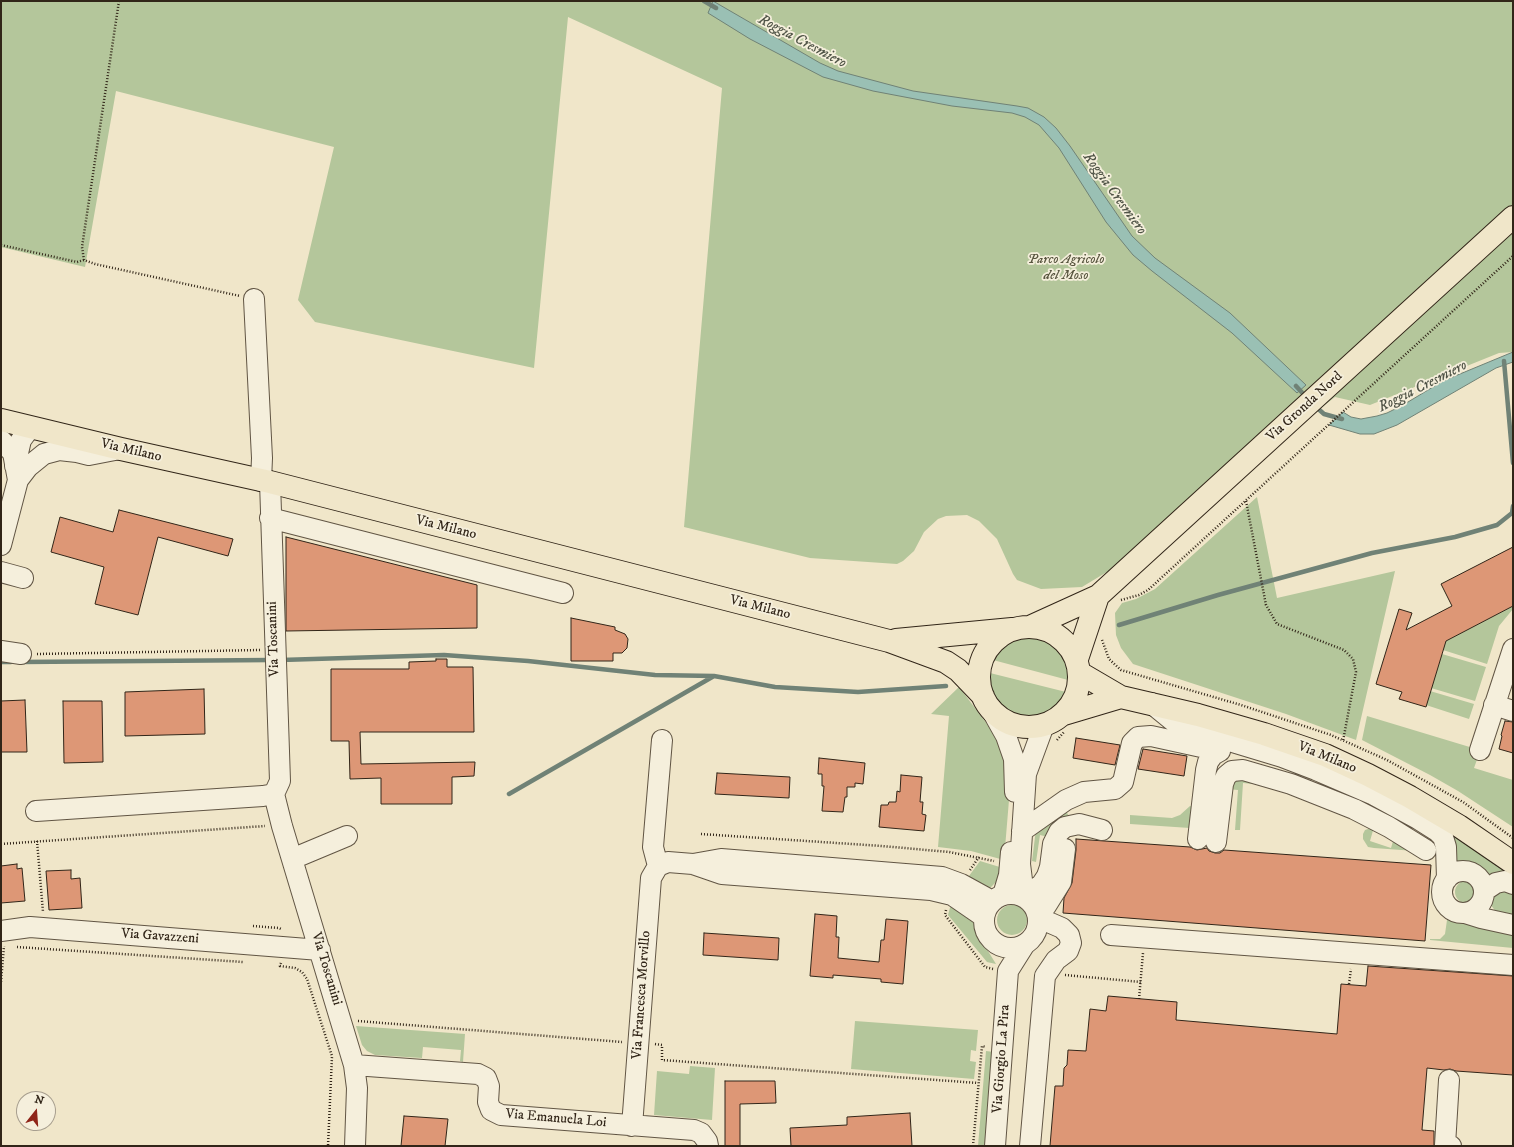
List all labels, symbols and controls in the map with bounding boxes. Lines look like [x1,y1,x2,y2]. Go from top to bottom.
water label: Roggia Cresmiero [755,11,849,73]
water label: Roggia Cresmiero [1078,149,1150,239]
park label: Parco Agricolo del Moso [1028,252,1104,284]
water label: Roggia Cresmiero [1376,357,1470,417]
street label: Via Gronda Nord [1264,368,1346,446]
street label: Via Milano [99,436,163,466]
street label: Via Milano [414,512,478,544]
street label: Via Milano [728,592,792,624]
street label: Via Toscanini [264,601,284,677]
street label: Via Milano [1295,739,1359,777]
street label: Via Gavazzeni [121,926,199,948]
street label: Via Toscanini [307,930,345,1008]
street label: Via Francesca Morvillo [629,930,655,1060]
street label: Via Giorgio La Pira [990,1004,1014,1114]
north arrow [16,1091,56,1131]
text: N [33,1092,46,1108]
street label: Via Emanuela Loi [505,1106,607,1132]

